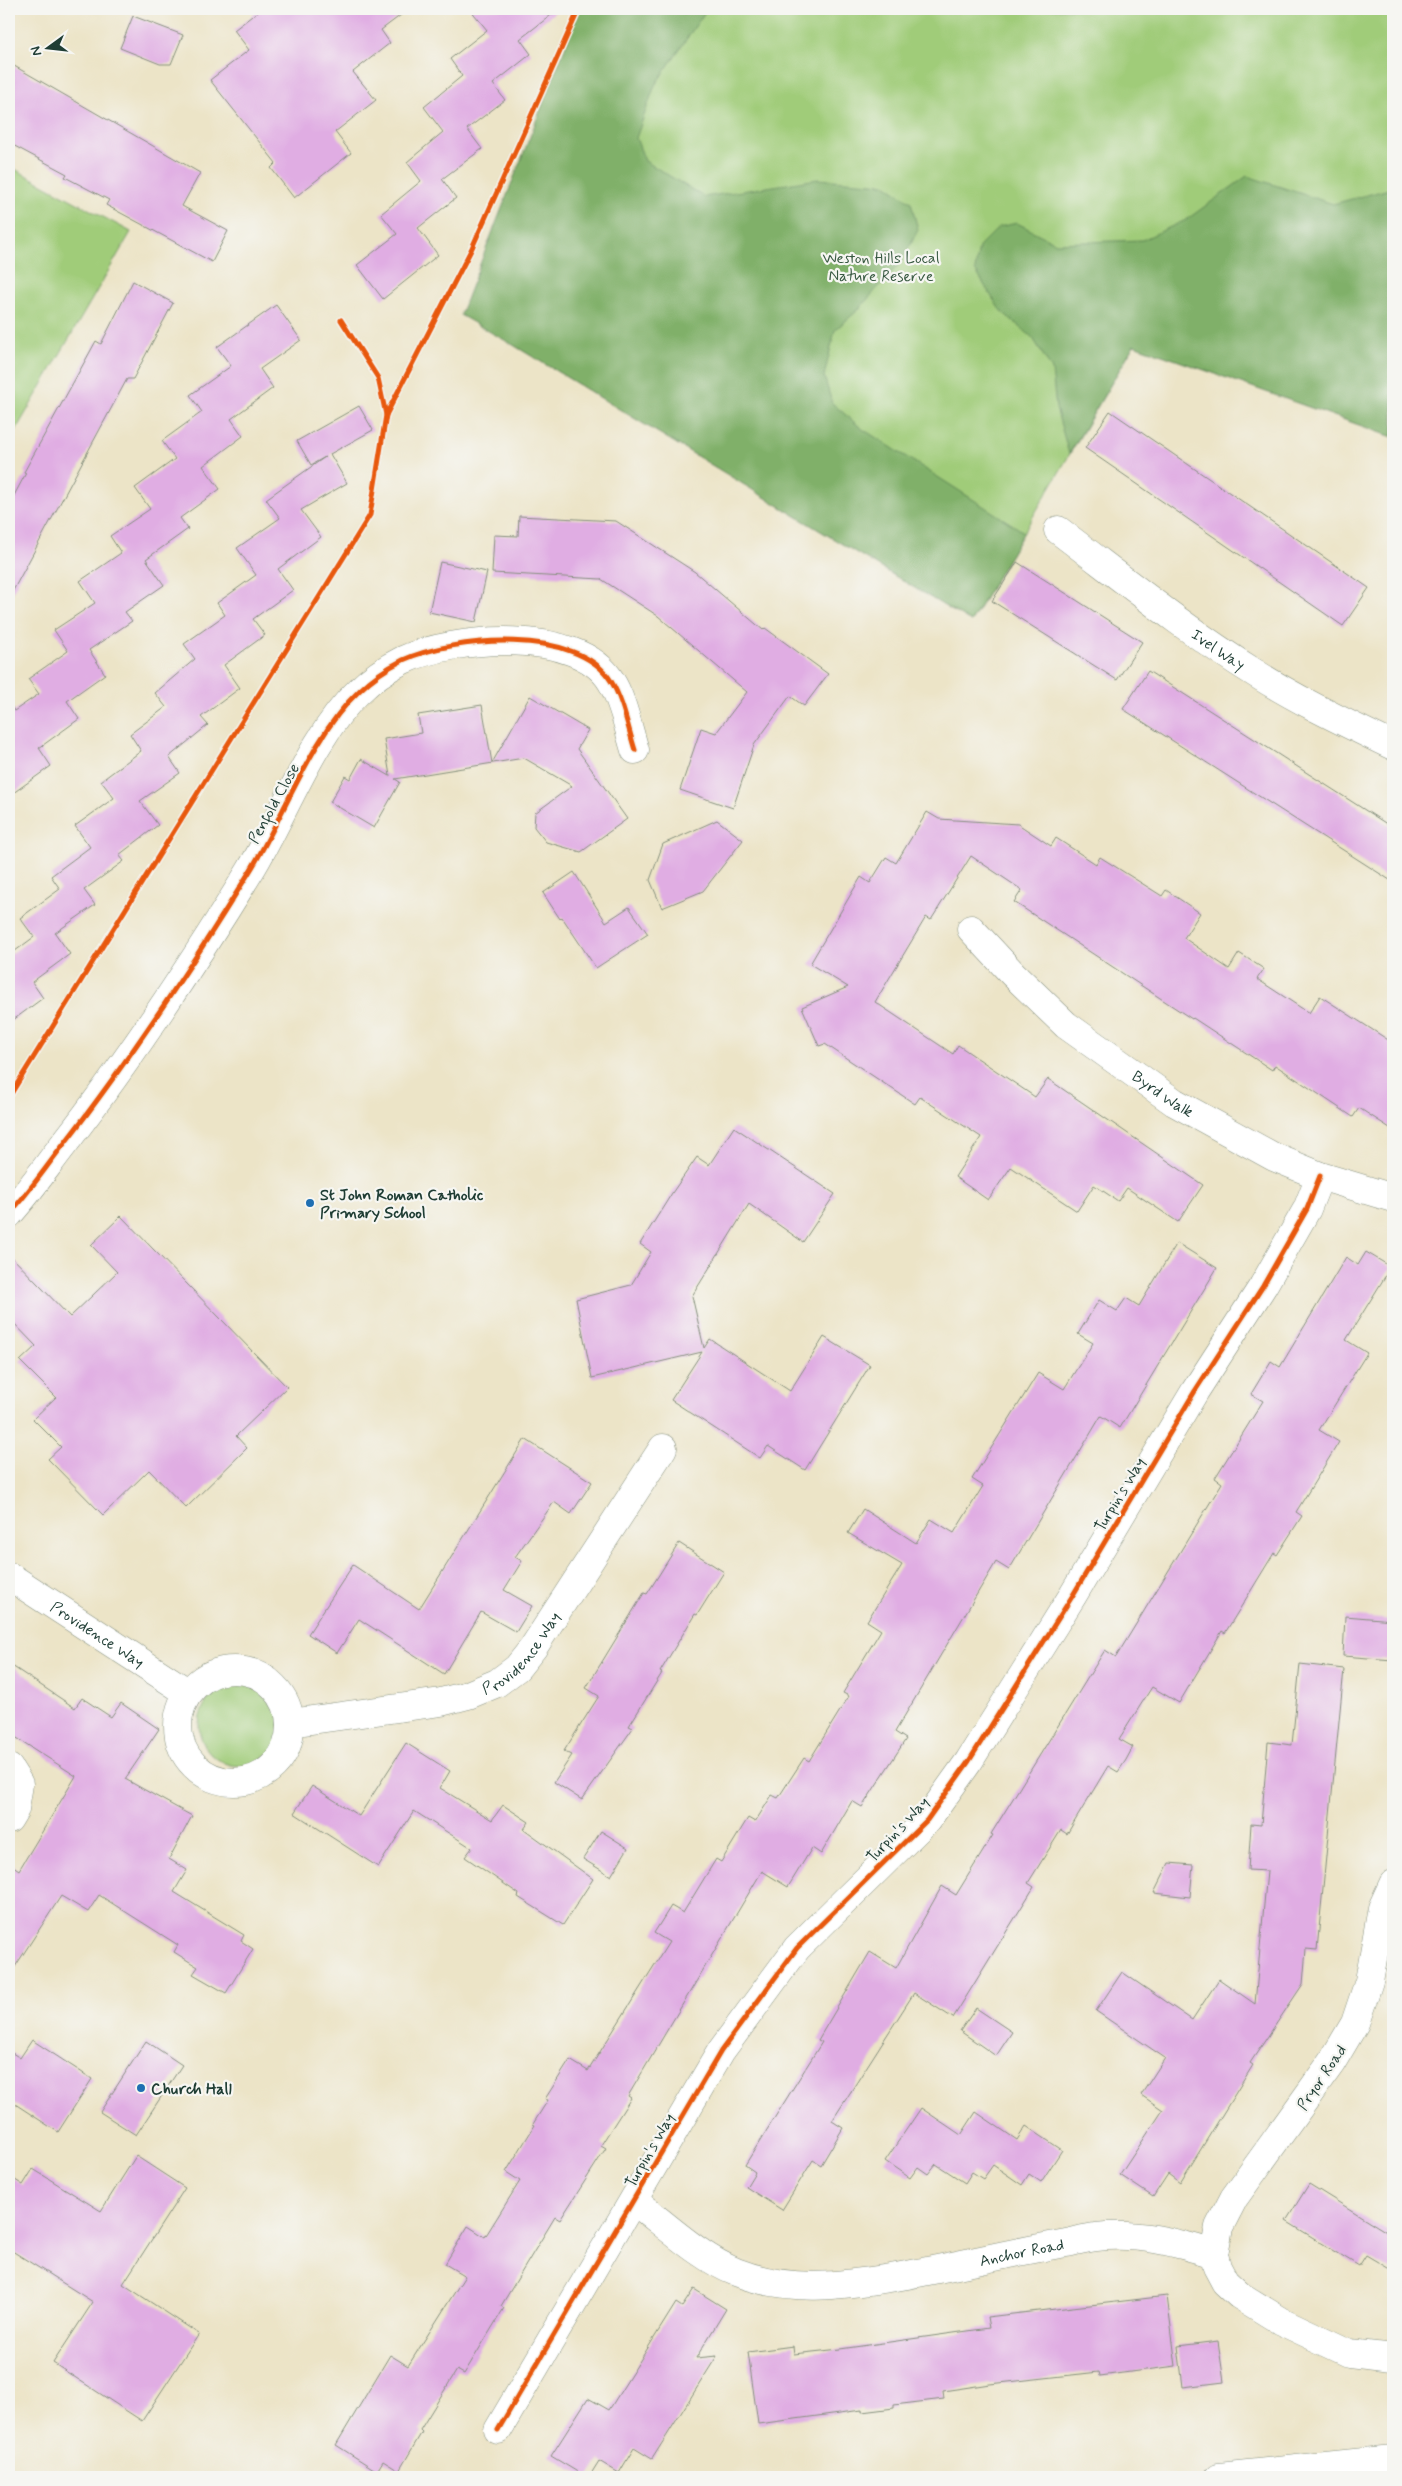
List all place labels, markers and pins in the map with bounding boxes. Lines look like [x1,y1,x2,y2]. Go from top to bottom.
place label: St John Roman Catholic Primary School [320,1185,484,1224]
marker: St John Roman Catholic Primary School [304,1197,316,1209]
place label: Church Hall [151,2079,232,2100]
marker: Church Hall [135,2082,147,2094]

